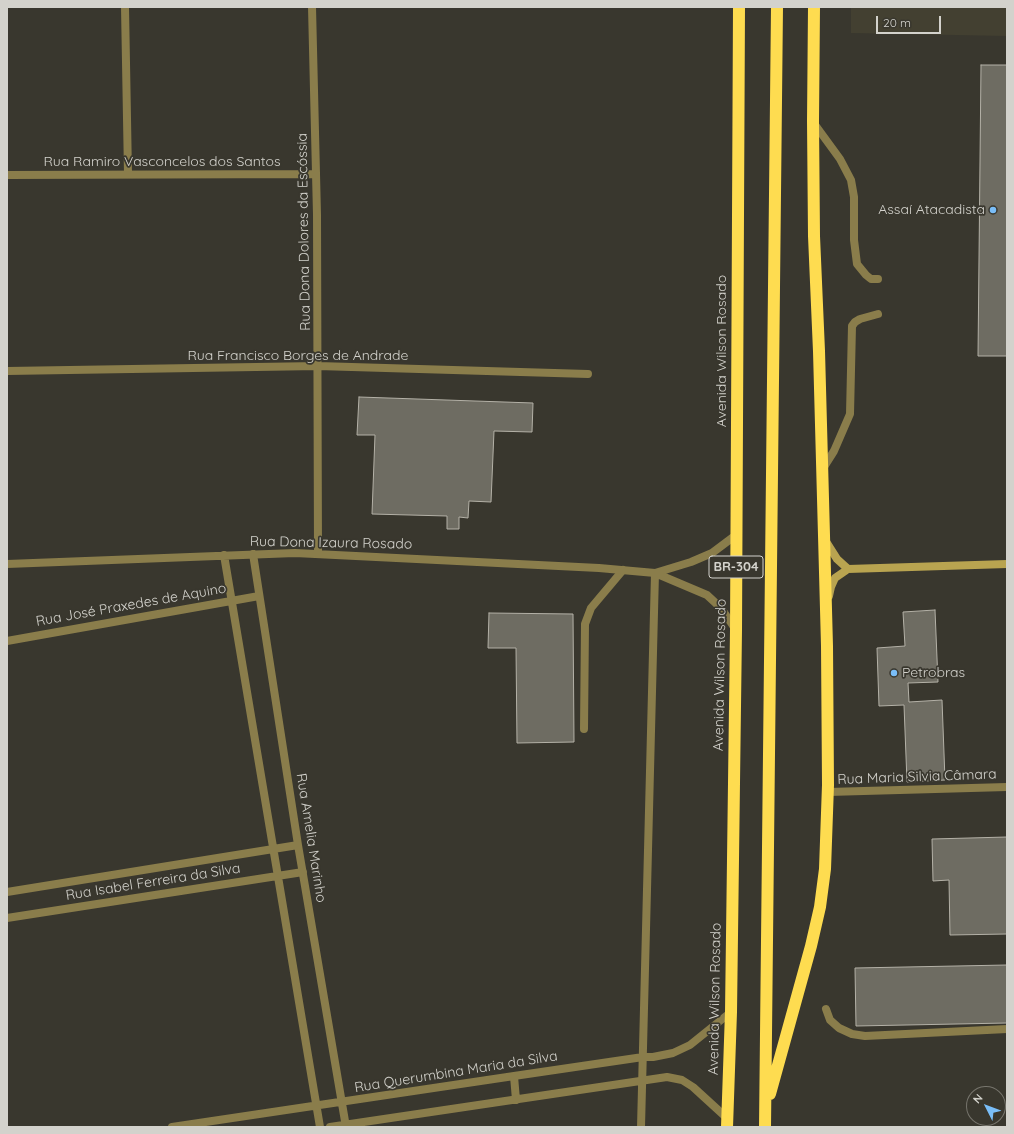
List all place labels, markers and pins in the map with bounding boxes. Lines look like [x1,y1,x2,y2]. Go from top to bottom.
place label: Assaí Atacadista [878,202,985,218]
marker: Assaí Atacadista [988,205,998,215]
place label: Petrobras [902,665,965,681]
marker: Petrobras [889,668,899,678]

